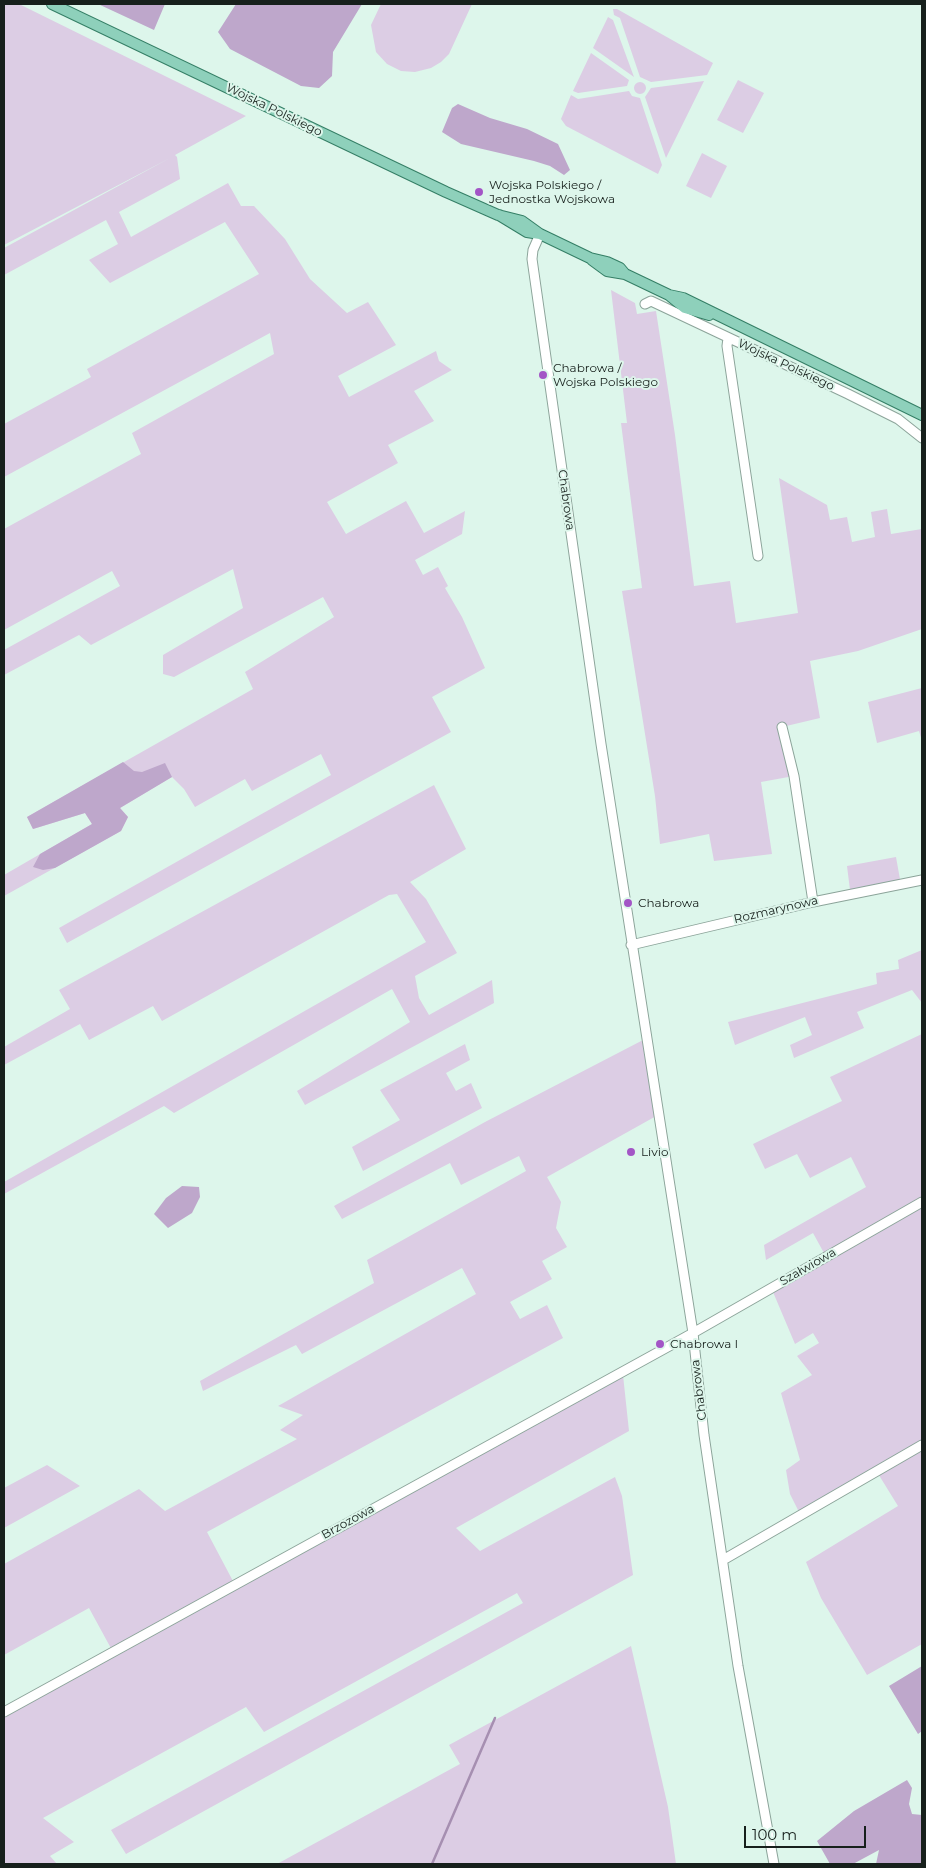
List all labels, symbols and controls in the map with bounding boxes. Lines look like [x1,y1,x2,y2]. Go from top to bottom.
street label: Wojska Polskiego [224,81,324,139]
place label: Wojska Polskiego / Jednostka Wojskowa [489,178,615,206]
marker: Wojska Polskiego / Jednostka Wojskowa [473,186,485,198]
street label: Wojska Polskiego [735,336,837,394]
place label: Chabrowa / Wojska Polskiego [553,361,658,389]
marker: Chabrowa / Wojska Polskiego [537,369,549,381]
street label: Chabrowa [555,469,577,531]
street label: Rozmarynowa [732,893,820,927]
place label: Chabrowa [638,896,699,910]
marker: Chabrowa [622,897,634,909]
place label: Livio [641,1145,669,1159]
marker: Livio [625,1146,637,1158]
street label: Szałwiowa [777,1245,839,1289]
place label: Chabrowa I [670,1337,738,1351]
marker: Chabrowa I [654,1338,666,1350]
street label: Chabrowa [688,1359,710,1421]
street label: Brzozowa [319,1502,377,1542]
scale bar [746,1816,868,1848]
text: 100 m [752,1825,797,1844]

